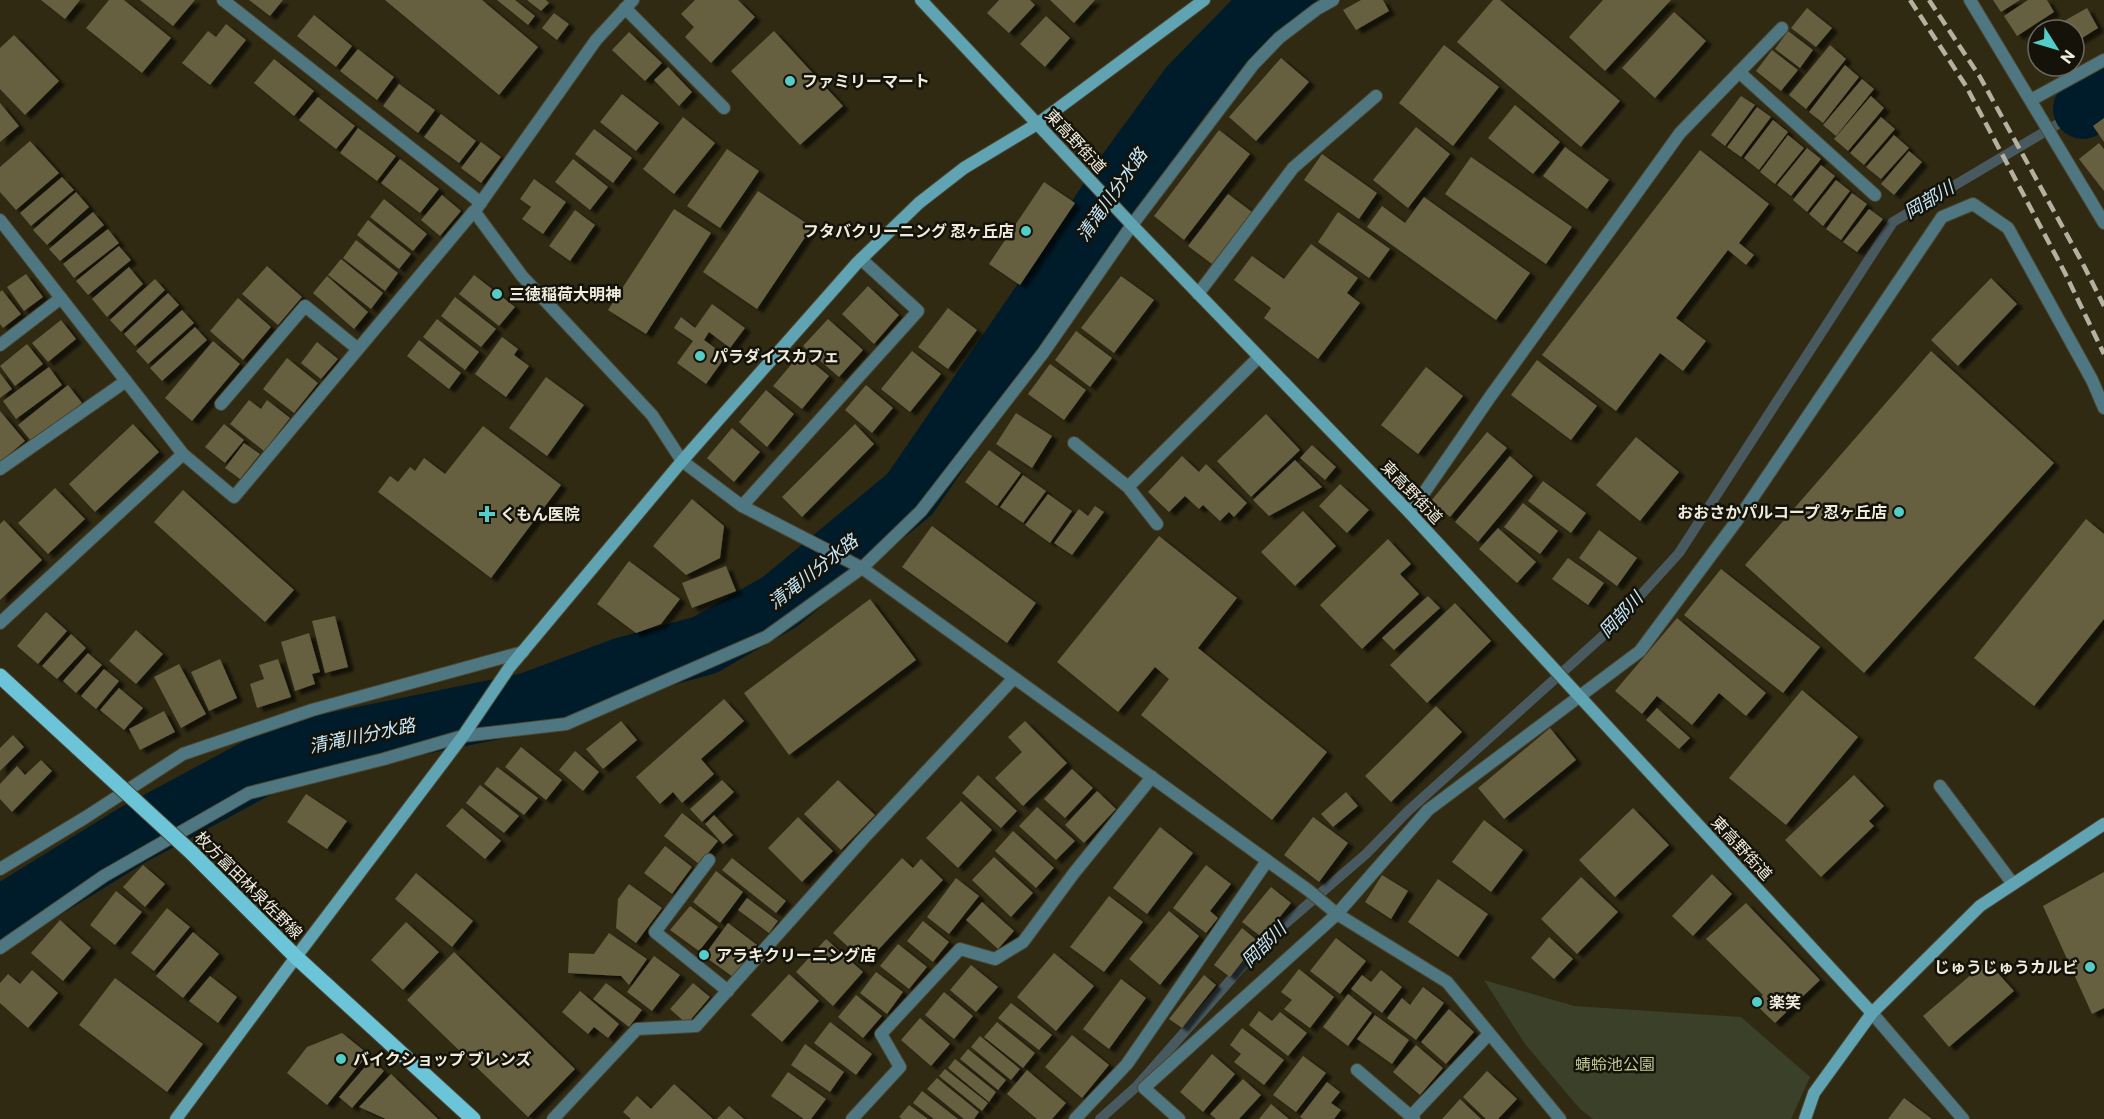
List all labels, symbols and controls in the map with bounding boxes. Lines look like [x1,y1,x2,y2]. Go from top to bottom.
north arrow [2026,18,2086,78]
text: N [2057,47,2080,68]
place label: ファミリーマート [802,71,930,90]
marker: ファミリーマート [783,74,797,88]
street label: 東高野街道 [1042,105,1111,176]
water label: 清滝川分水路 [1071,142,1152,245]
water label: 岡部川 [1900,175,1959,222]
place label: フタバクリーニング 忍ヶ丘店 [803,221,1014,240]
marker: フタバクリーニング 忍ヶ丘店 [1019,224,1033,238]
place label: 三徳稲荷大明神 [509,284,621,303]
marker: 三徳稲荷大明神 [490,287,504,301]
place label: パラダイスカフェ [712,346,840,365]
marker: パラダイスカフェ [693,349,707,363]
street label: 東高野街道 [1378,456,1447,527]
place label: おおさかパルコープ 忍ヶ丘店 [1677,502,1887,521]
place label: くもん医院 [500,504,580,523]
marker: くもん医院 [478,505,496,523]
marker: おおさかパルコープ 忍ヶ丘店 [1892,505,1906,519]
water label: 清滝川分水路 [763,528,863,613]
water label: 岡部川 [1594,586,1648,642]
water label: 清滝川分水路 [307,713,419,757]
street label: 東高野街道 [1708,812,1777,883]
street label: 枚方富田林泉佐野線 [192,827,307,942]
water label: 岡部川 [1236,916,1292,971]
place label: アラキクリーニング店 [716,945,876,964]
marker: アラキクリーニング店 [697,948,711,962]
place label: じゅうじゅうカルビ [1934,957,2078,976]
marker: じゅうじゅうカルビ [2083,960,2097,974]
place label: 楽笑 [1769,992,1801,1011]
marker: 楽笑 [1750,995,1764,1009]
place label: バイクショップ ブレンズ [353,1049,531,1068]
marker: バイクショップ ブレンズ [334,1052,348,1066]
park label: 蜻蛉池公園 [1575,1054,1655,1073]

